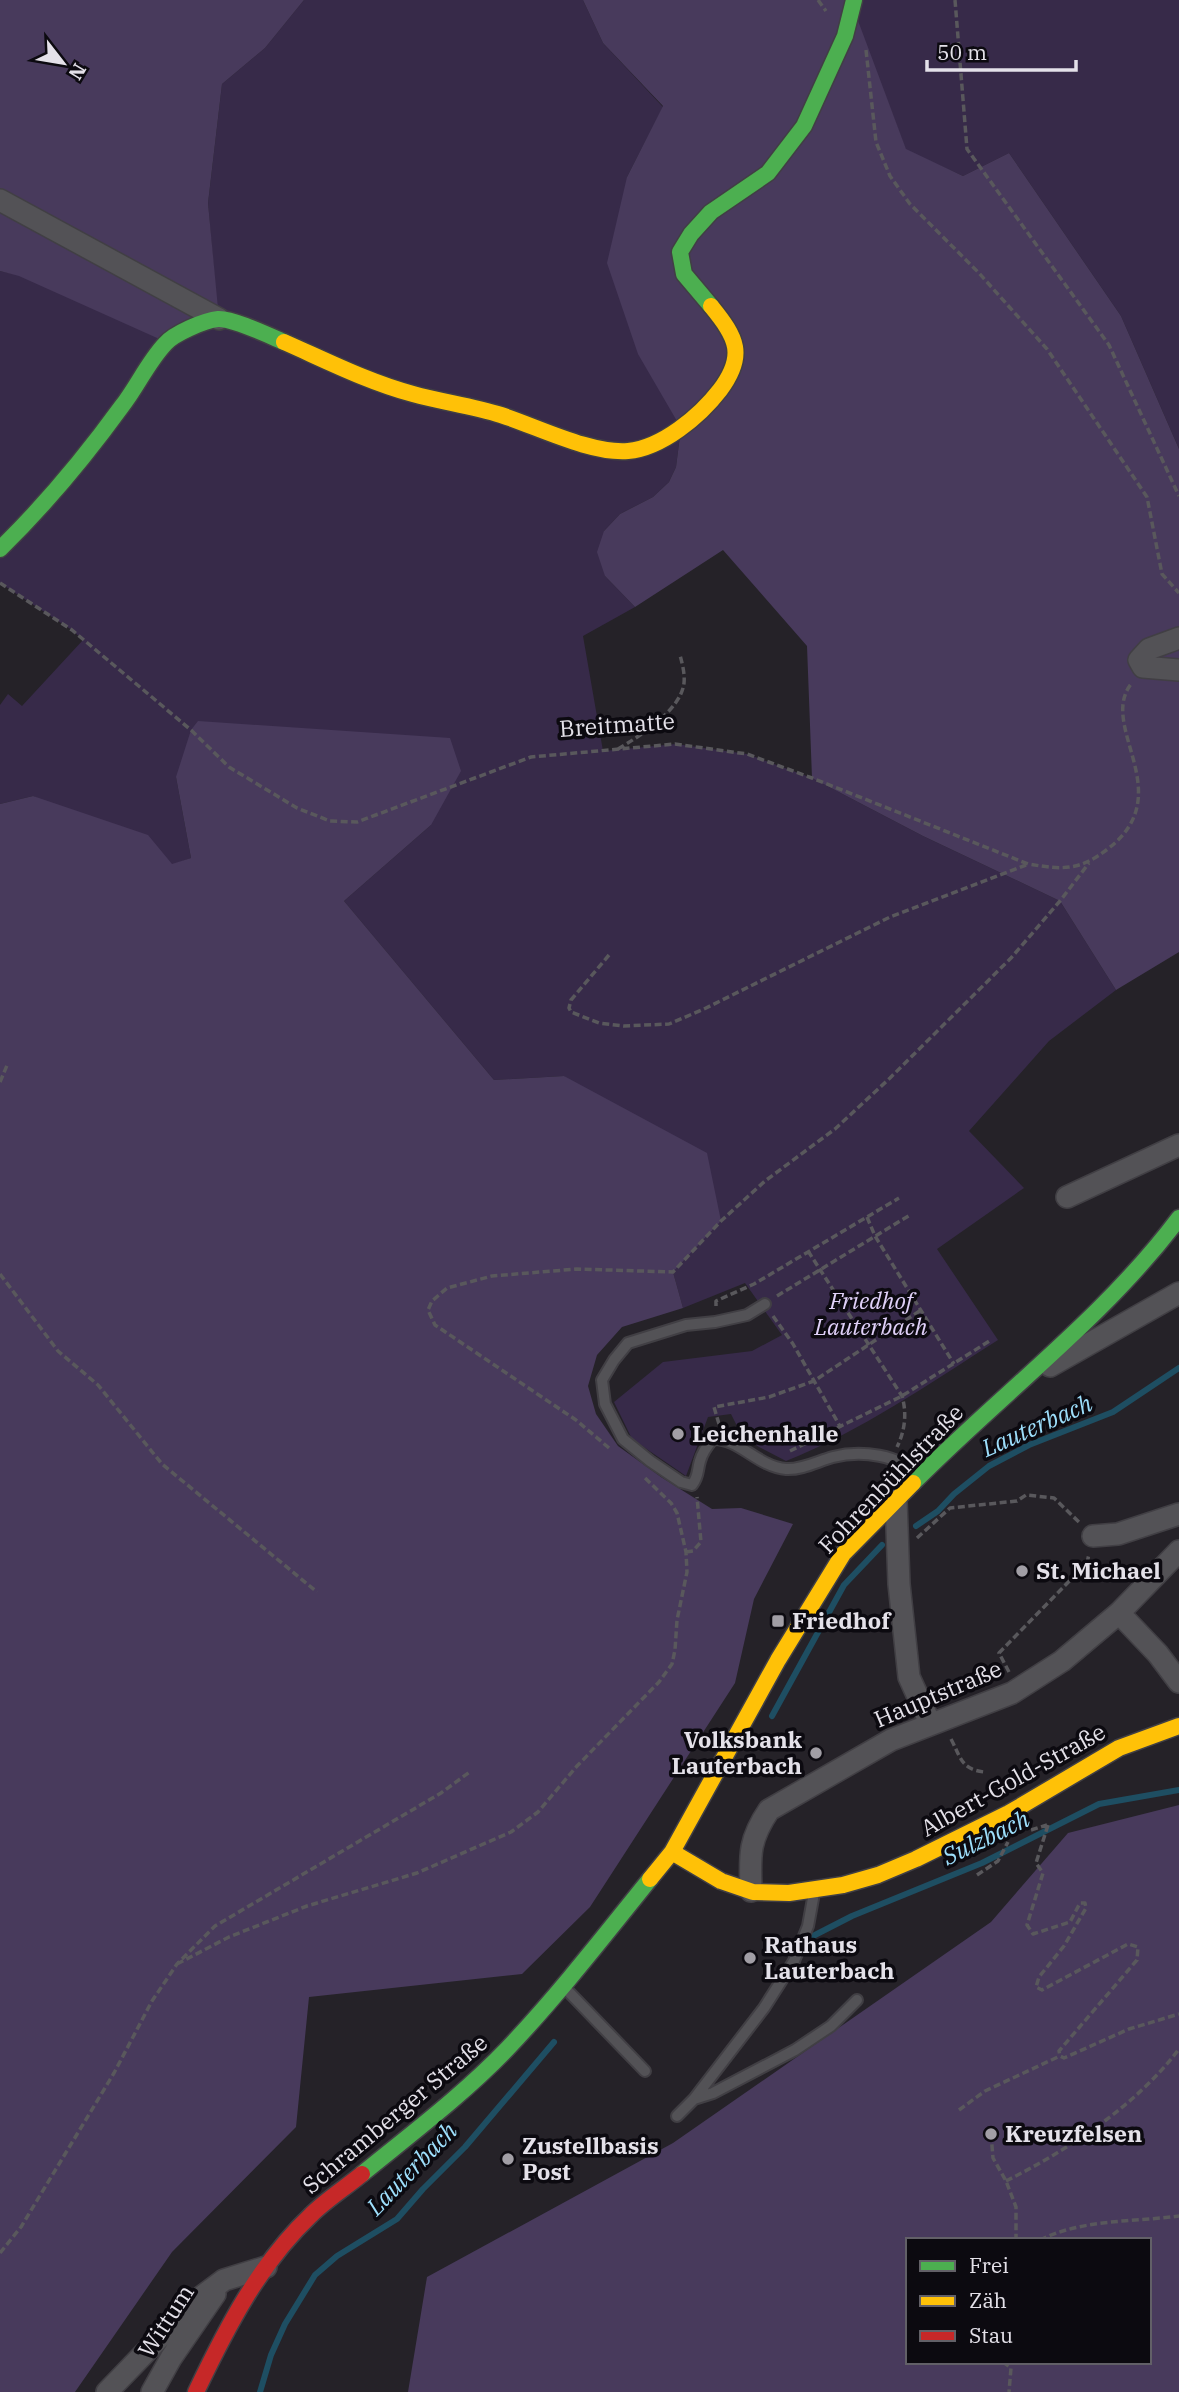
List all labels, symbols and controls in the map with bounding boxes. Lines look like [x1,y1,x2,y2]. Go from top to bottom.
north arrow [28,28,98,98]
scale bar [927,28,1076,72]
text: 50 m [937,38,987,66]
text: N [63,59,92,84]
street label: Breitmatte [558,705,676,743]
park label: Friedhof Lauterbach [814,1285,928,1341]
water label: Lauterbach [975,1387,1097,1464]
street label: Fohrenbühlstraße [811,1397,969,1559]
place label: Leichenhalle [692,1418,839,1448]
marker: Leichenhalle [670,1426,686,1442]
place label: St. Michael [1036,1555,1161,1585]
marker: St. Michael [1014,1563,1030,1579]
place label: Friedhof [792,1605,892,1635]
marker: Friedhof [770,1613,786,1629]
street label: Hauptstraße [869,1653,1006,1733]
street label: Albert-Gold-Straße [915,1716,1110,1842]
place label: Volksbank Lauterbach [672,1724,803,1780]
marker: Volksbank Lauterbach [808,1745,824,1761]
water label: Sulzbach [936,1802,1035,1872]
place label: Rathaus Lauterbach [764,1929,895,1985]
marker: Rathaus Lauterbach [742,1950,758,1966]
street label: Schramberger Straße [296,2027,493,2199]
water label: Lauterbach [358,2115,464,2222]
place label: Kreuzfelsen [1005,2118,1142,2148]
marker: Kreuzfelsen [983,2126,999,2142]
place label: Zustellbasis Post [522,2130,659,2186]
marker: Zustellbasis Post [500,2151,516,2167]
legend [906,2238,1151,2364]
text: Frei [969,2251,1009,2279]
street label: Wittum [130,2278,200,2363]
text: Zäh [969,2286,1007,2314]
text: Stau [969,2321,1013,2349]

